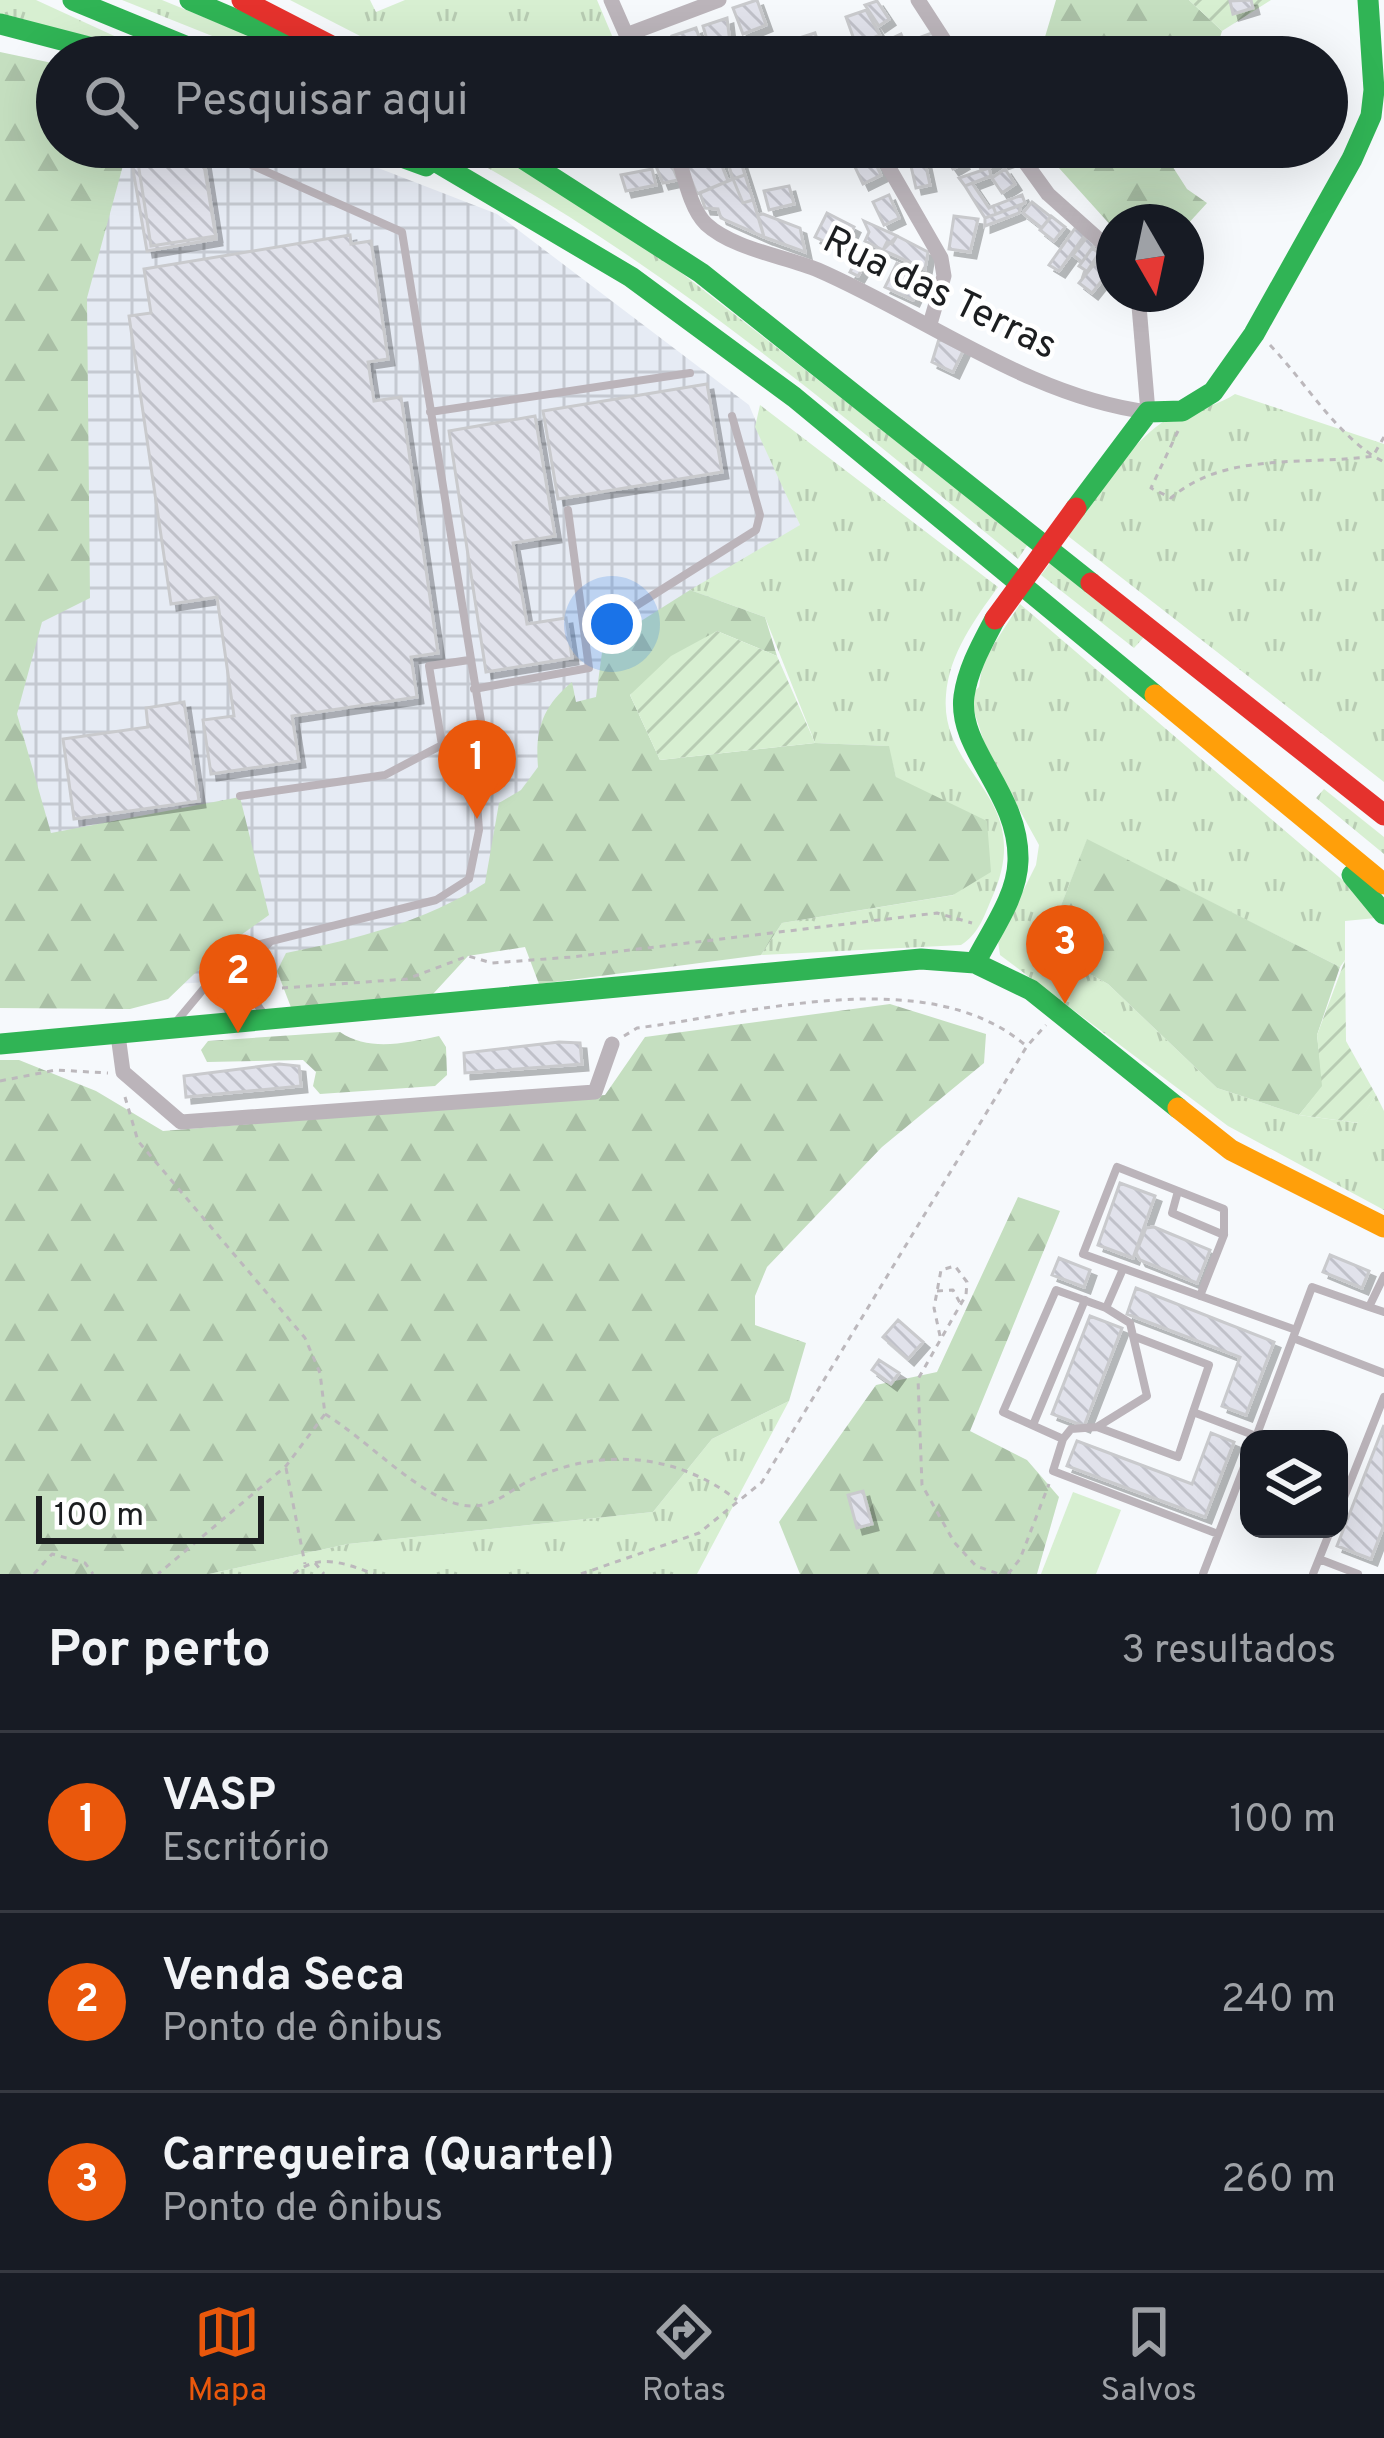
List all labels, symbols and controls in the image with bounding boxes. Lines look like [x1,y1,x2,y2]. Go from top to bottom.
search box [36,36,1348,168]
icon: search [78,69,144,135]
text: Pesquisar aqui [174,74,468,131]
north arrow [1096,204,1204,312]
street label: Rua das Terras [814,217,1064,373]
your location [582,594,642,654]
pin: 1 [438,720,516,819]
pin: 3 [1026,905,1104,1004]
pin: 2 [199,934,277,1033]
map controls [1240,1430,1348,1538]
button: layers [1240,1430,1348,1538]
scale bar [36,1490,264,1543]
text: 100 m [54,1496,144,1538]
text: Por perto [48,1620,271,1685]
text: 3 resultados [1121,1628,1336,1677]
text: VASP [162,1769,276,1826]
text: 1 [79,1797,95,1846]
text: 100 m [1229,1797,1336,1846]
text: Escritório [162,1826,330,1875]
text: Venda Seca [162,1949,405,2006]
text: 2 [75,1977,99,2026]
text: 240 m [1221,1977,1336,2026]
text: Ponto de ônibus [162,2006,443,2055]
text: Carregueira (Quartel) [162,2129,615,2186]
text: 3 [75,2157,99,2206]
text: 260 m [1222,2157,1336,2206]
text: Ponto de ônibus [162,2186,443,2235]
tab: Mapa [187,2299,267,2413]
tab: Rotas [642,2299,726,2413]
tab: Salvos [1101,2299,1197,2413]

